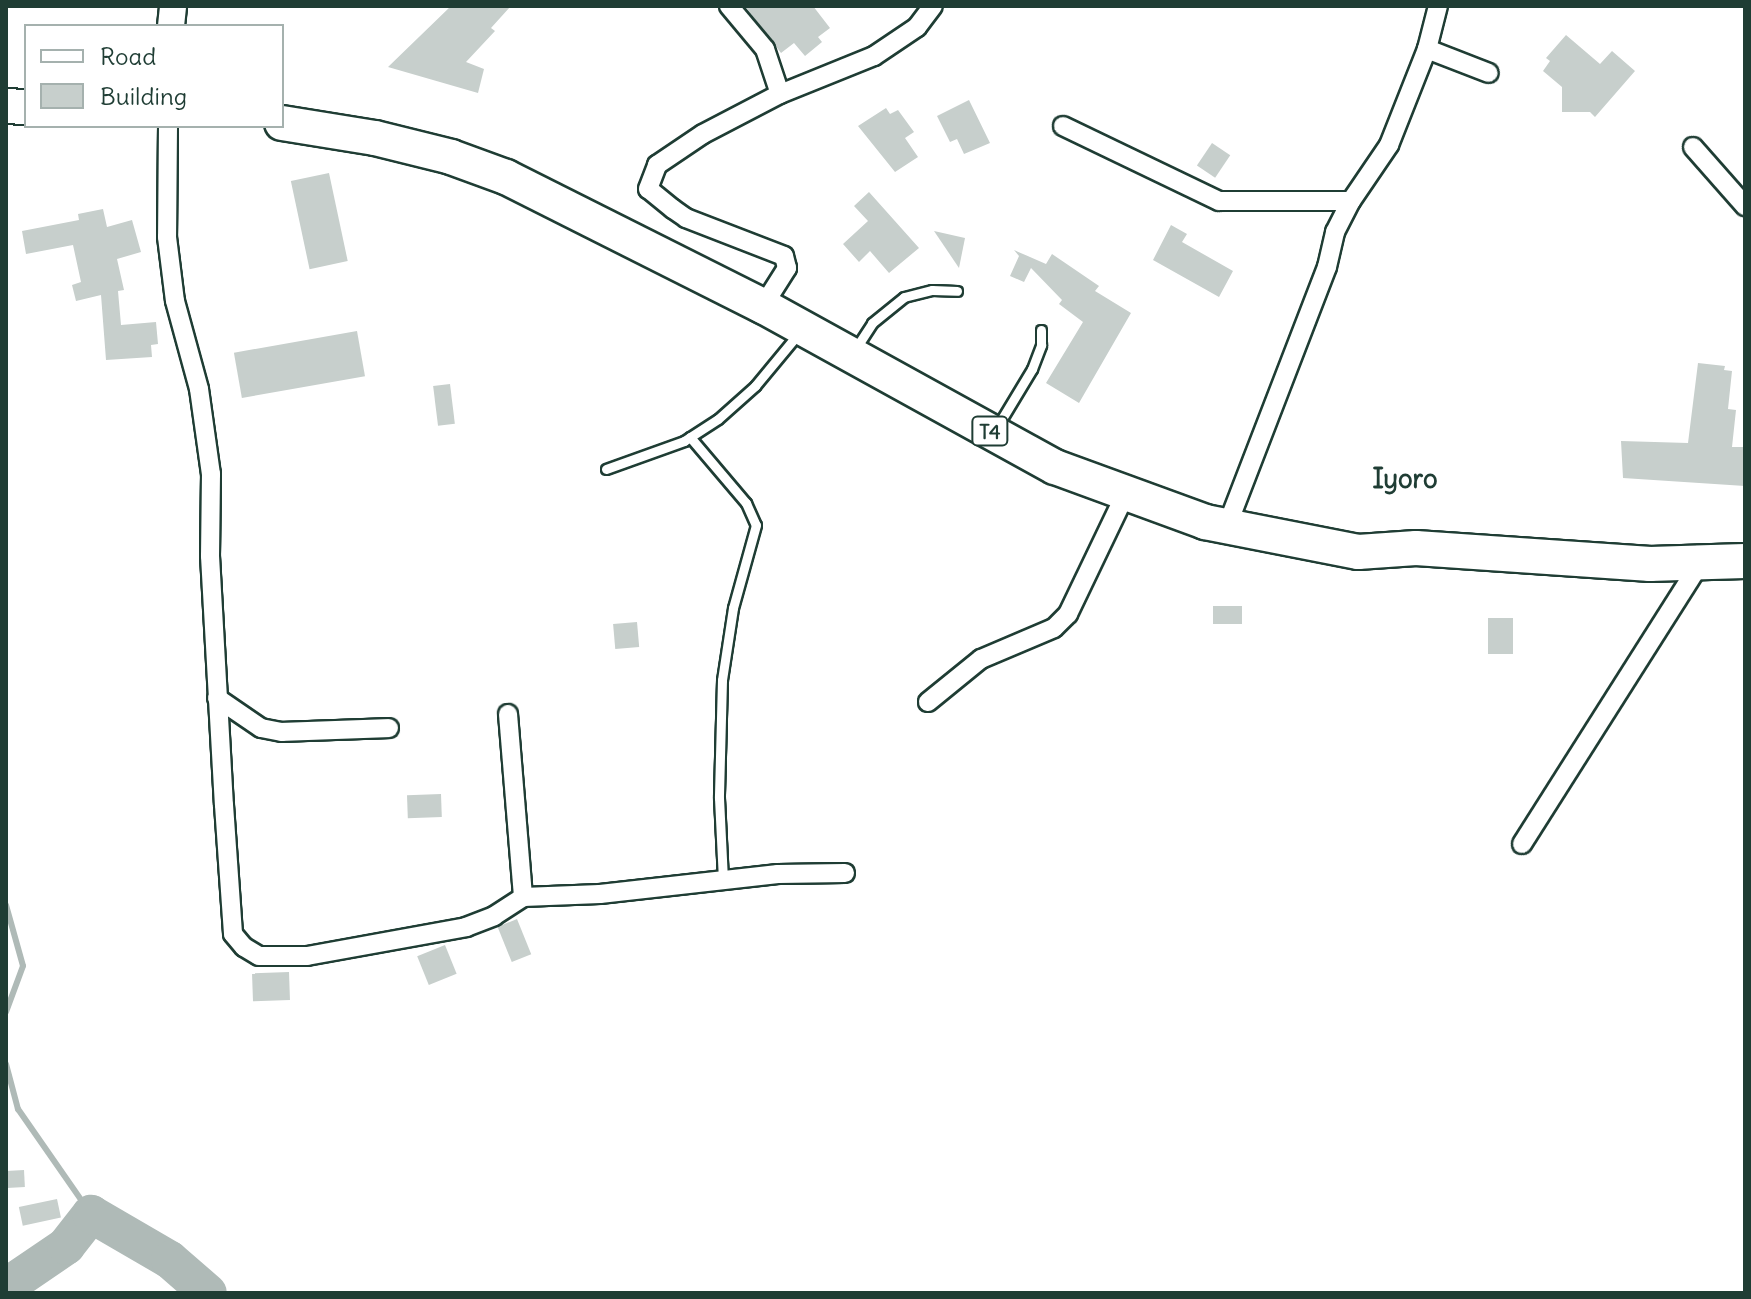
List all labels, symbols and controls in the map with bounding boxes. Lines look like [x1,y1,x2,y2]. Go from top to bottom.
legend [24,24,284,128]
text: Road [100,41,156,71]
text: Building [100,81,187,111]
road number: T4 [970,415,1010,447]
district label: Iyoro [1373,463,1437,495]

